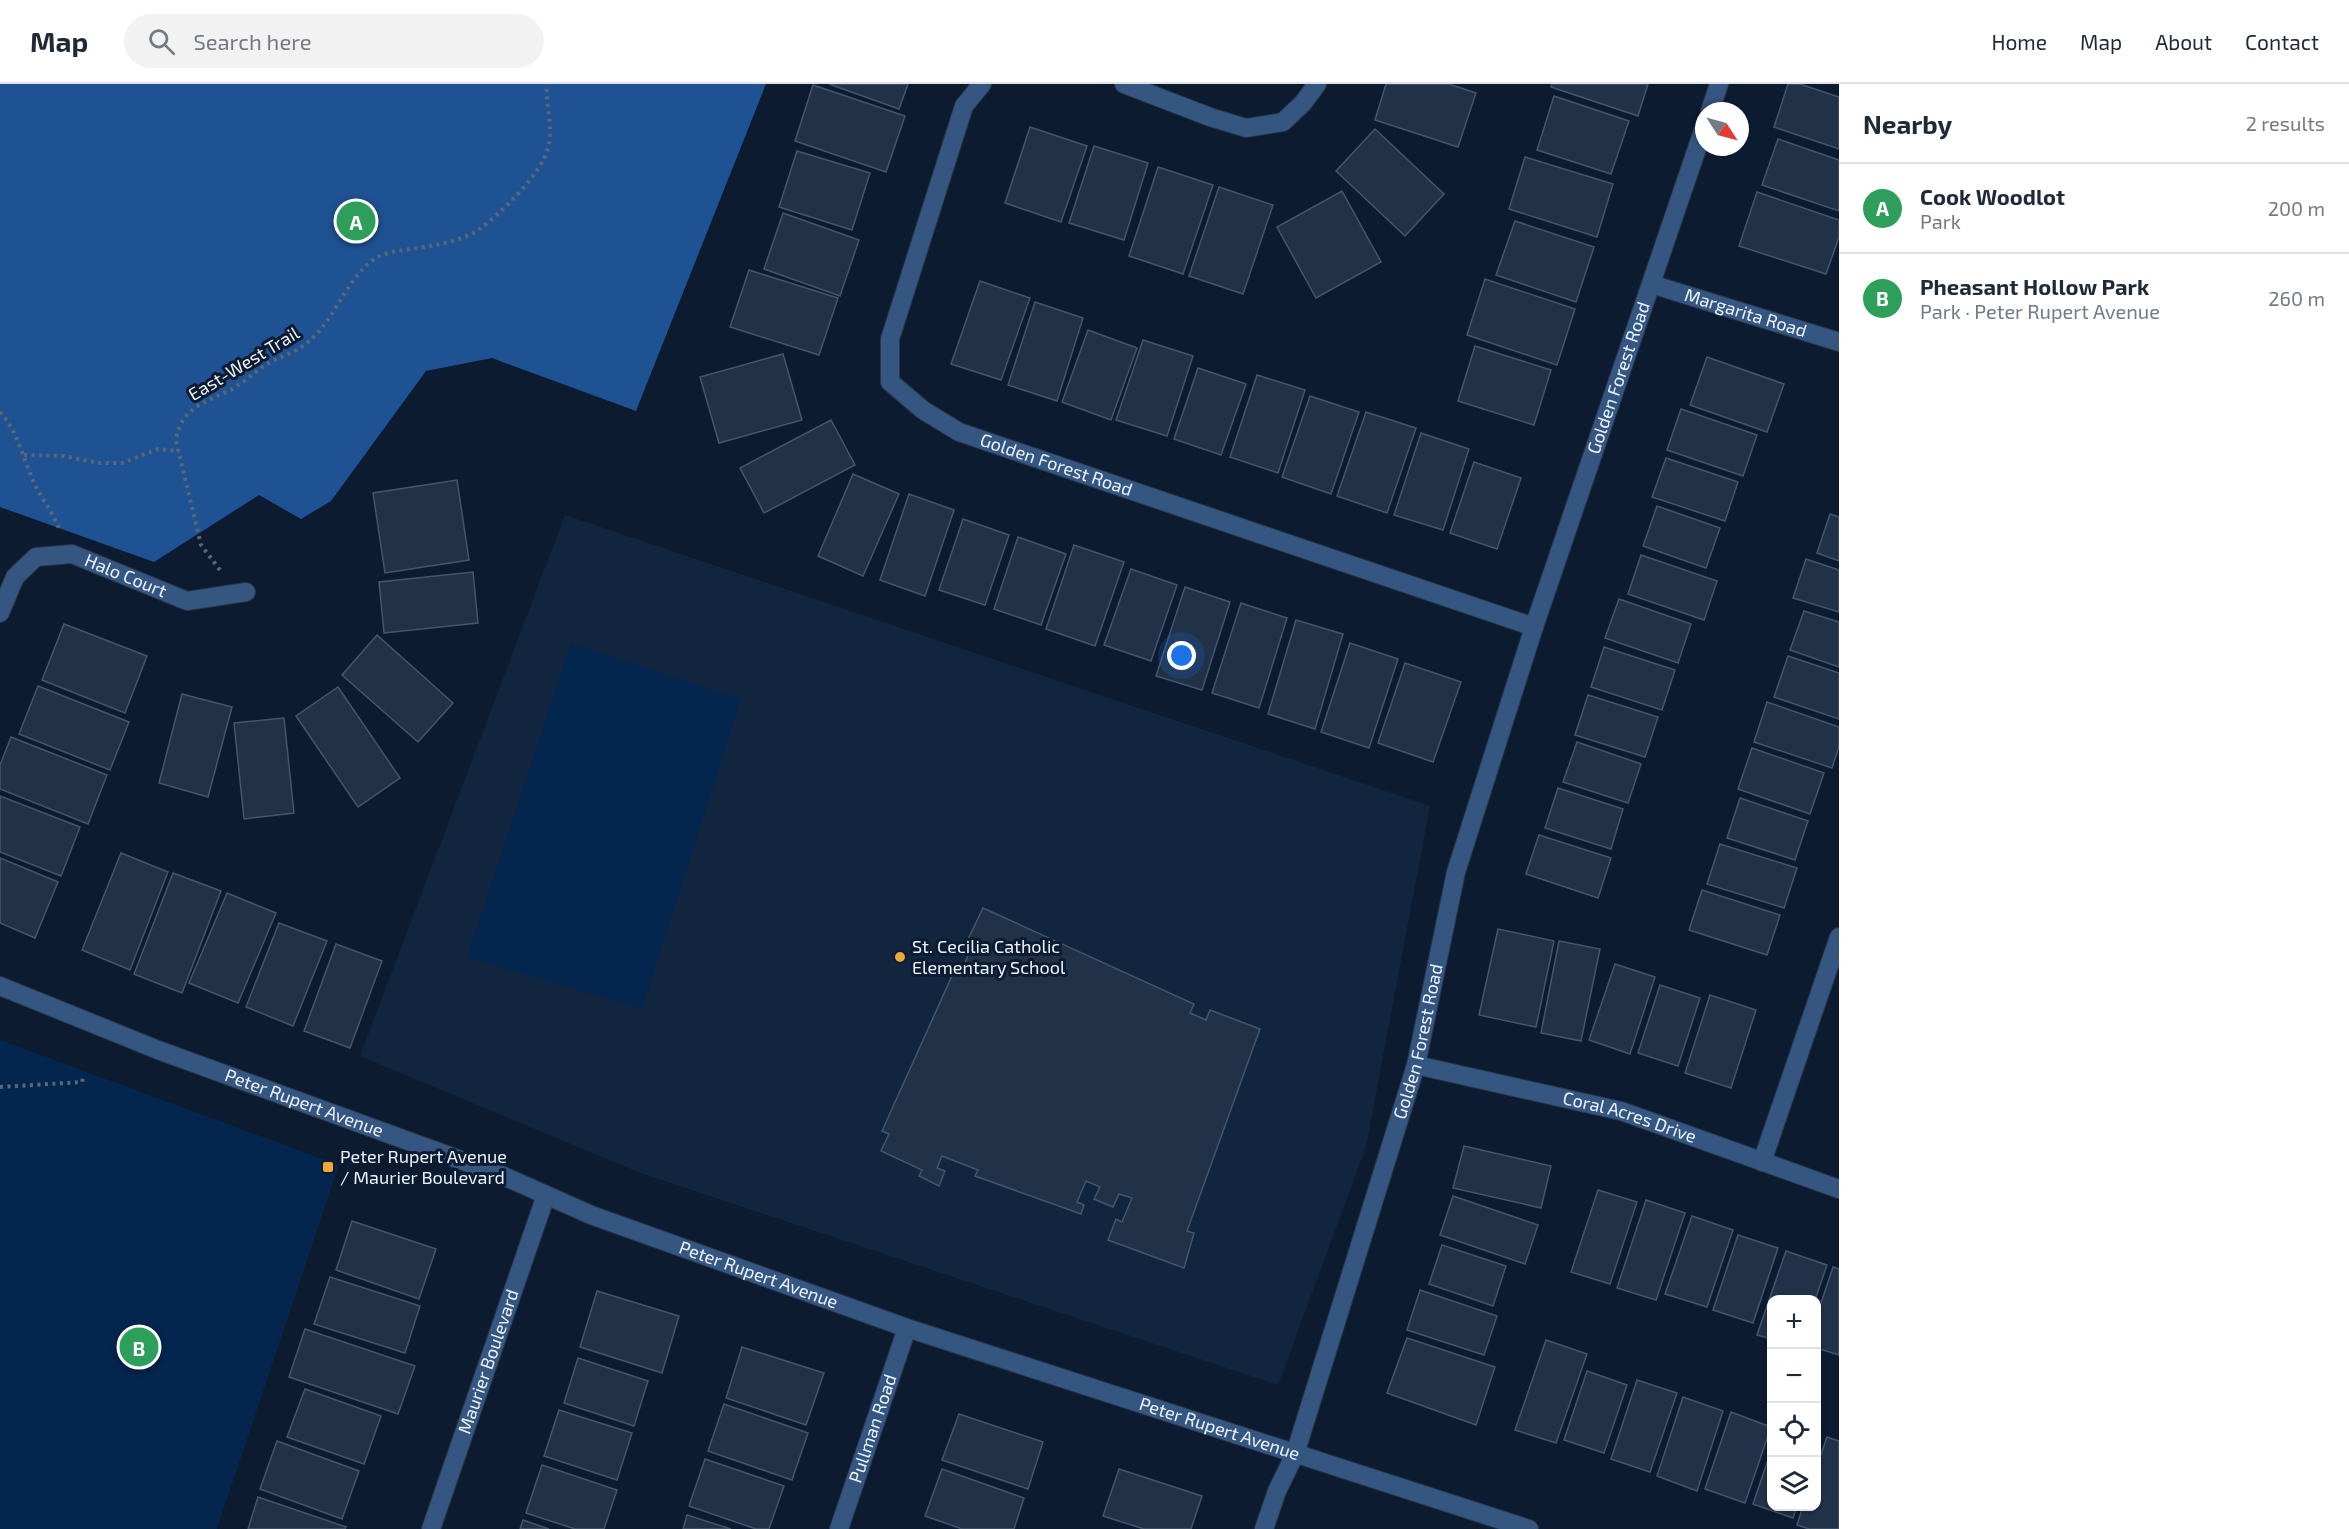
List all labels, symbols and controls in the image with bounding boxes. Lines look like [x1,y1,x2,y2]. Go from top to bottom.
search box [124,14,544,68]
text: Map [30,24,88,58]
icon: search [145,25,178,58]
text: Search here [193,28,312,54]
text: Home [1991,29,2047,54]
text: Map [2080,29,2122,54]
text: About [2155,29,2212,54]
text: Contact [2245,29,2319,54]
north arrow [1695,102,1749,156]
text: Nearby [1863,108,1952,139]
text: 2 results [2246,111,2325,135]
text: Cook Woodlot [1920,183,2065,209]
text: A [1876,196,1889,220]
text: 200 m [2268,196,2325,220]
pin: A [336,198,376,244]
text: Park [1920,209,1961,233]
text: Pheasant Hollow Park [1920,273,2149,299]
street label: Margarita Road [1682,283,1810,341]
text: B [1876,286,1889,310]
text: 260 m [2268,286,2325,310]
street label: Golden Forest Road [1582,299,1654,457]
text: Park · Peter Rupert Avenue [1920,299,2160,323]
street label: East-West Trail [184,321,304,405]
street label: Golden Forest Road [978,428,1135,500]
street label: Halo Court [82,548,170,602]
your location [1167,641,1196,670]
place label: St. Cecilia Catholic Elementary School [912,935,1066,978]
marker: St. Cecilia Catholic Elementary School [893,950,907,964]
street label: Golden Forest Road [1388,962,1447,1122]
street label: Peter Rupert Avenue [222,1063,387,1141]
street label: Coral Acres Drive [1561,1086,1700,1147]
place label: Peter Rupert Avenue / Maurier Boulevard [340,1145,507,1188]
marker: Peter Rupert Avenue / Maurier Boulevard [321,1160,335,1174]
street label: Peter Rupert Avenue [677,1235,841,1312]
street label: Maurier Boulevard [453,1286,523,1437]
map controls [1767,1295,1821,1511]
button: + [1767,1295,1821,1349]
pin: B [120,1324,158,1370]
button: − [1767,1349,1821,1403]
street label: Pullman Road [843,1371,901,1485]
street label: Peter Rupert Avenue [1137,1392,1303,1464]
button: locate [1767,1403,1821,1457]
button: layers [1767,1457,1821,1511]

